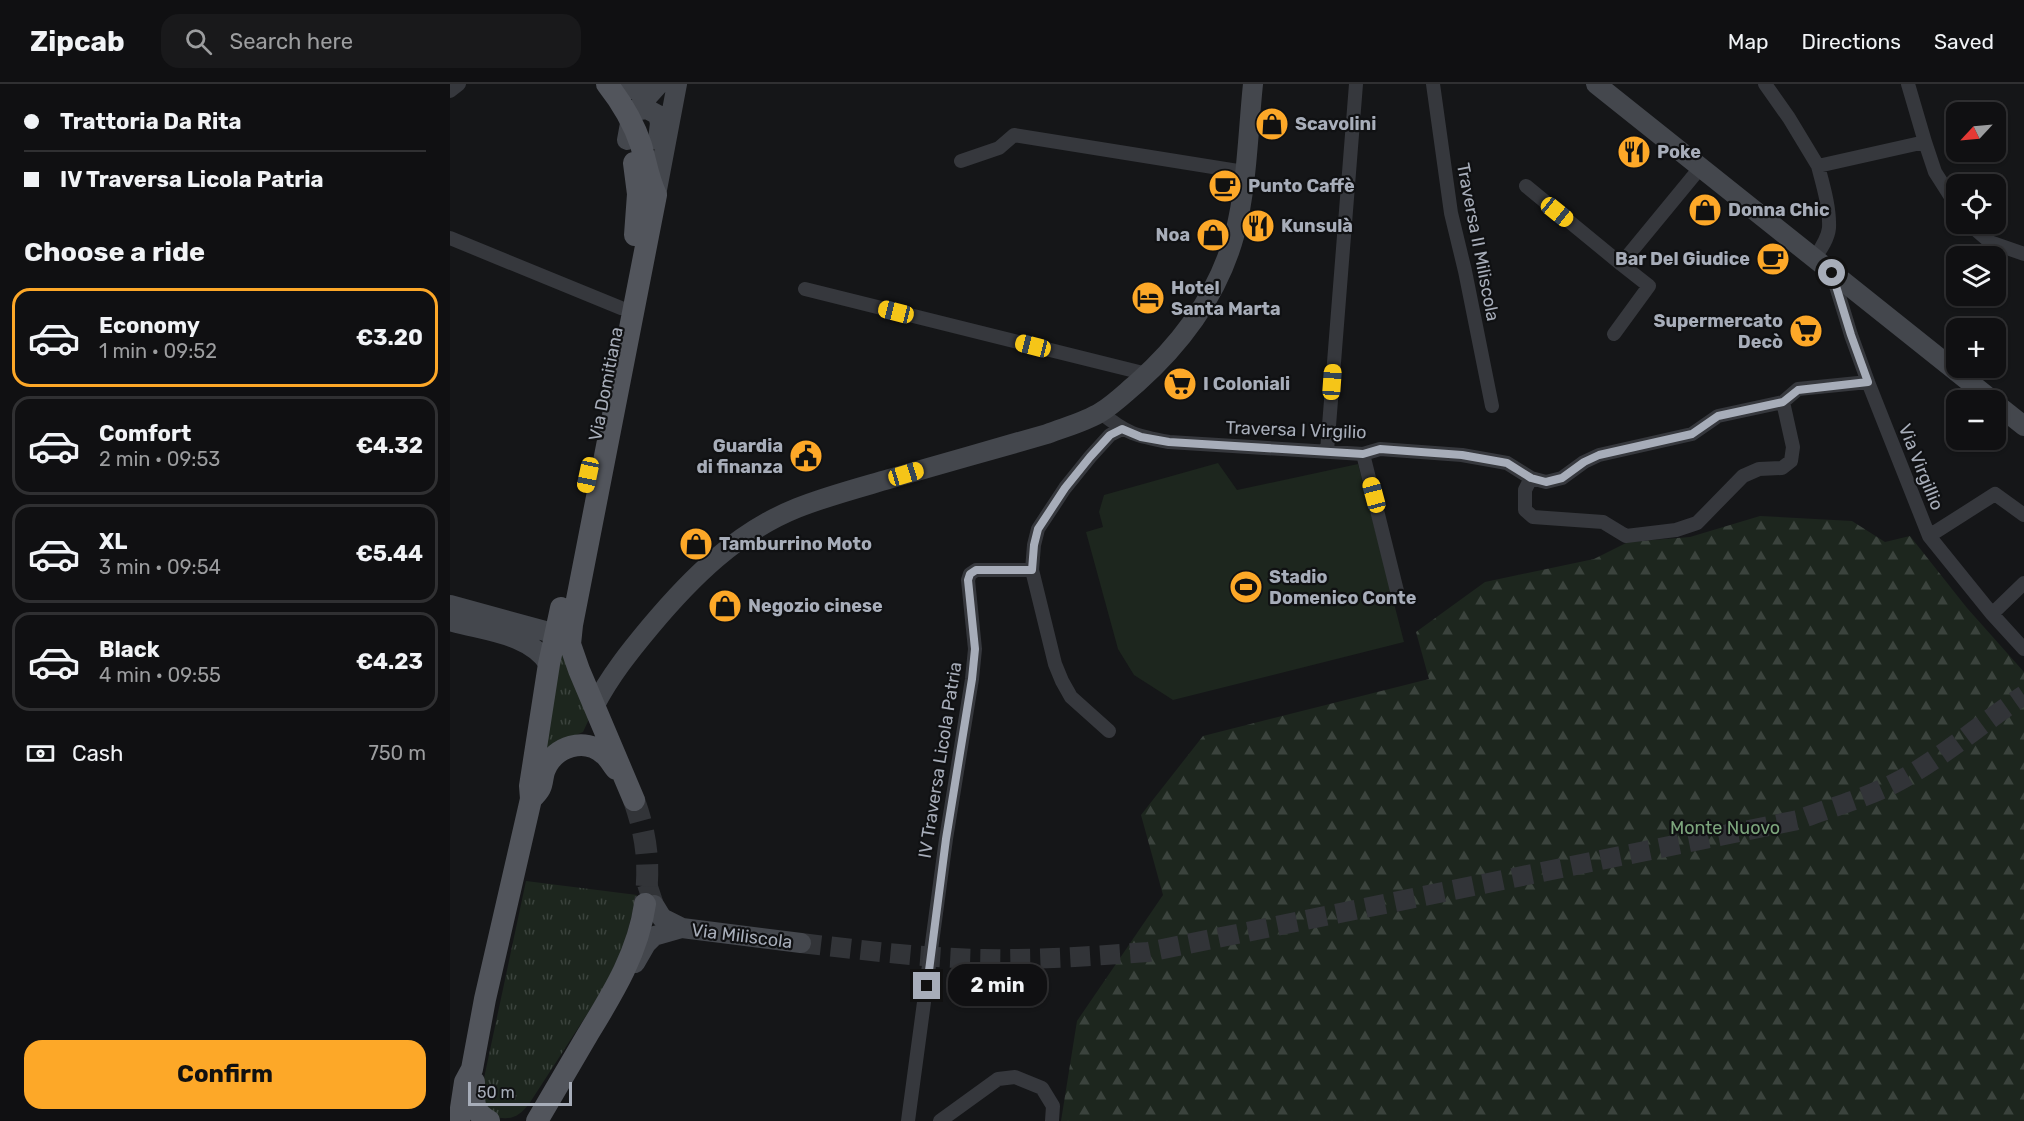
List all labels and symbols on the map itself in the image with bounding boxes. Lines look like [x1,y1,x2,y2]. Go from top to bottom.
north arrow [1946,102,2006,162]
shop icon: Scavolini [1254,106,1290,142]
place label: Scavolini [1295,113,1376,135]
restaurant icon: Poke [1616,134,1652,170]
place label: Poke [1657,141,1701,163]
street label: Traversa II Miliscola [1452,161,1504,323]
cafe icon: Punto Caffè [1207,168,1243,204]
place label: Punto Caffè [1248,175,1355,197]
shop icon: Donna Chic [1687,192,1723,228]
car [1537,194,1577,230]
place label: Donna Chic [1728,199,1830,221]
restaurant icon: Kunsulà [1240,208,1276,244]
place label: Kunsulà [1281,215,1353,237]
shop icon: Noa [1195,217,1231,253]
place label: Noa [1155,224,1190,246]
cafe icon: Bar Del Giudice [1755,241,1791,277]
place label: Bar Del Giudice [1615,248,1750,270]
route start [1818,259,1845,286]
place label: Hotel Santa Marta [1171,277,1281,320]
hotel icon: Hotel Santa Marta [1130,280,1166,316]
car [876,299,916,325]
place label: Supermercato Decò [1653,310,1783,353]
supermarket icon: Supermercato Decò [1788,313,1824,349]
street label: Via Domitiana [584,325,628,443]
car [1013,333,1053,359]
car [1322,363,1342,401]
supermarket icon: I Coloniali [1162,366,1198,402]
place label: I Coloniali [1203,373,1290,395]
street label: Traversa I Virgilio [1225,417,1367,443]
street label: Via Virgillio [1894,421,1948,513]
place label: Guardia di finanza [696,435,783,478]
public building icon: Guardia di finanza [788,438,824,474]
car [575,456,601,494]
car [886,460,926,488]
car [1361,475,1387,515]
shop icon: Tamburrino Moto [678,526,714,562]
place label: Tamburrino Moto [719,533,872,555]
place label: Stadio Domenico Conte [1269,566,1417,609]
sports icon: Stadio Domenico Conte [1228,569,1264,605]
shop icon: Negozio cinese [707,588,743,624]
place label: Negozio cinese [748,595,883,617]
street label: IV Traversa Licola Patria [914,660,966,860]
park label: Monte Nuovo [1670,817,1780,839]
street label: Via Miliscola [690,919,794,953]
callout: 2 min [948,965,1047,1007]
route end [913,972,940,999]
scale bar [468,1079,572,1106]

